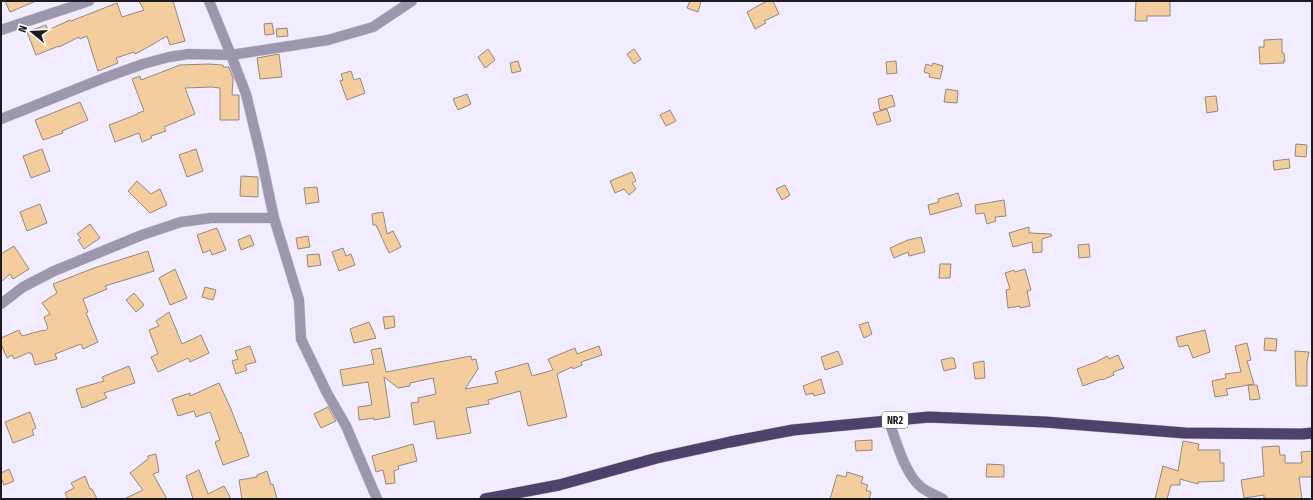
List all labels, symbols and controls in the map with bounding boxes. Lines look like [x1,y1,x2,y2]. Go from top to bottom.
north arrow [12,12,52,52]
text: N [16,24,30,34]
road number: NR2 [882,412,908,428]

